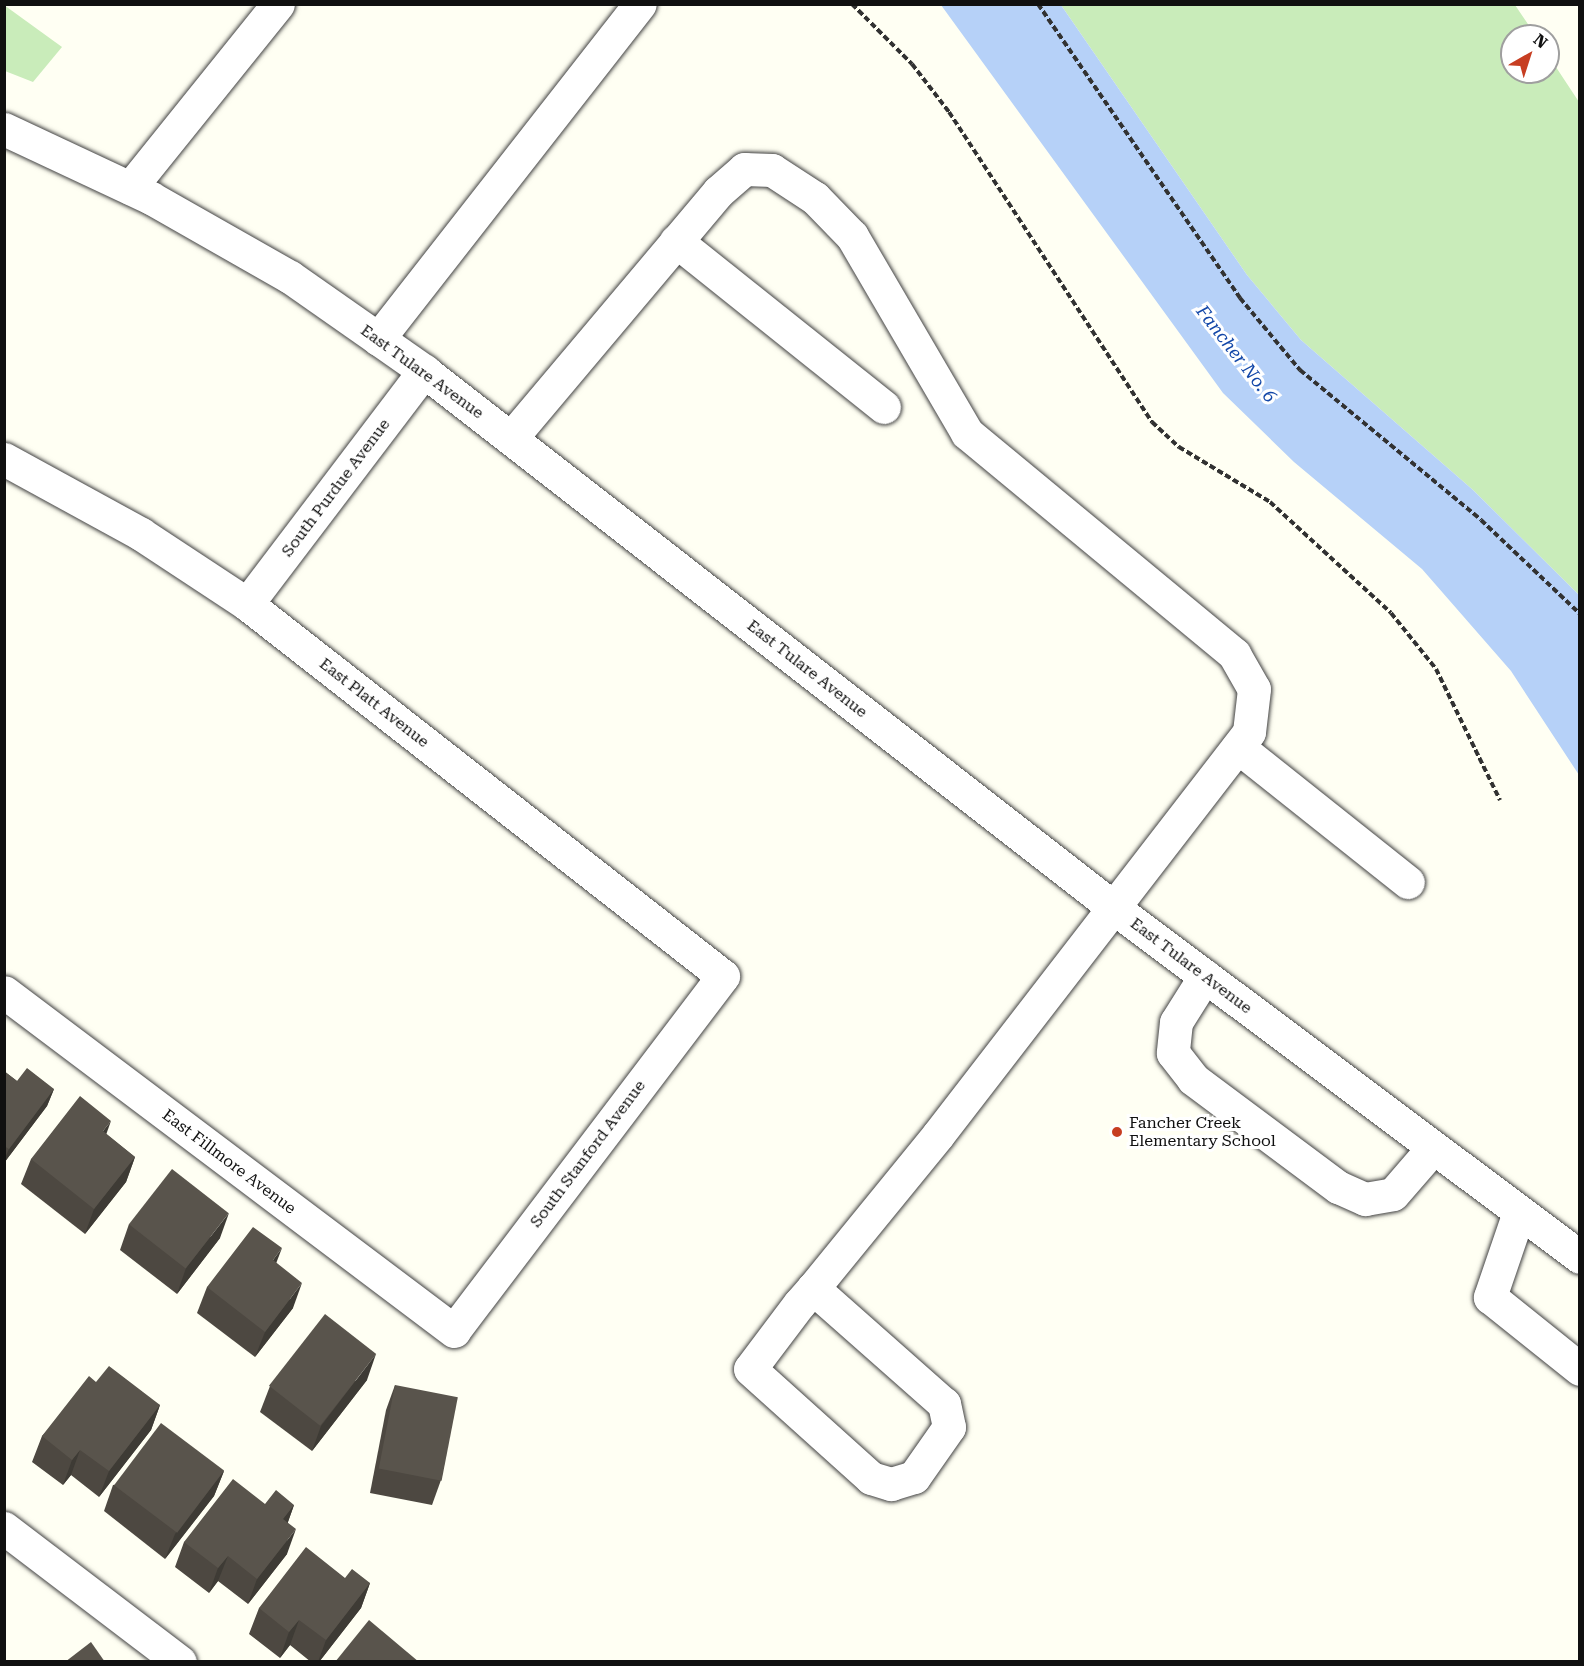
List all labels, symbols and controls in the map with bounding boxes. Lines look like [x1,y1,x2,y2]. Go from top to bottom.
north arrow [1500,24,1560,84]
text: N [1530,30,1551,52]
water label: Fancher No. 6 [1191,301,1281,407]
street label: East Tulare Avenue [357,321,487,423]
street label: South Purdue Avenue [278,415,394,561]
street label: East Tulare Avenue [743,616,871,722]
street label: East Platt Avenue [315,654,433,752]
street label: East Tulare Avenue [1126,914,1256,1018]
street label: South Stanford Avenue [526,1077,650,1231]
street label: East Fillmore Avenue [158,1106,300,1218]
place label: Fancher Creek Elementary School [1129,1113,1276,1151]
marker: Fancher Creek Elementary School [1110,1125,1124,1139]

